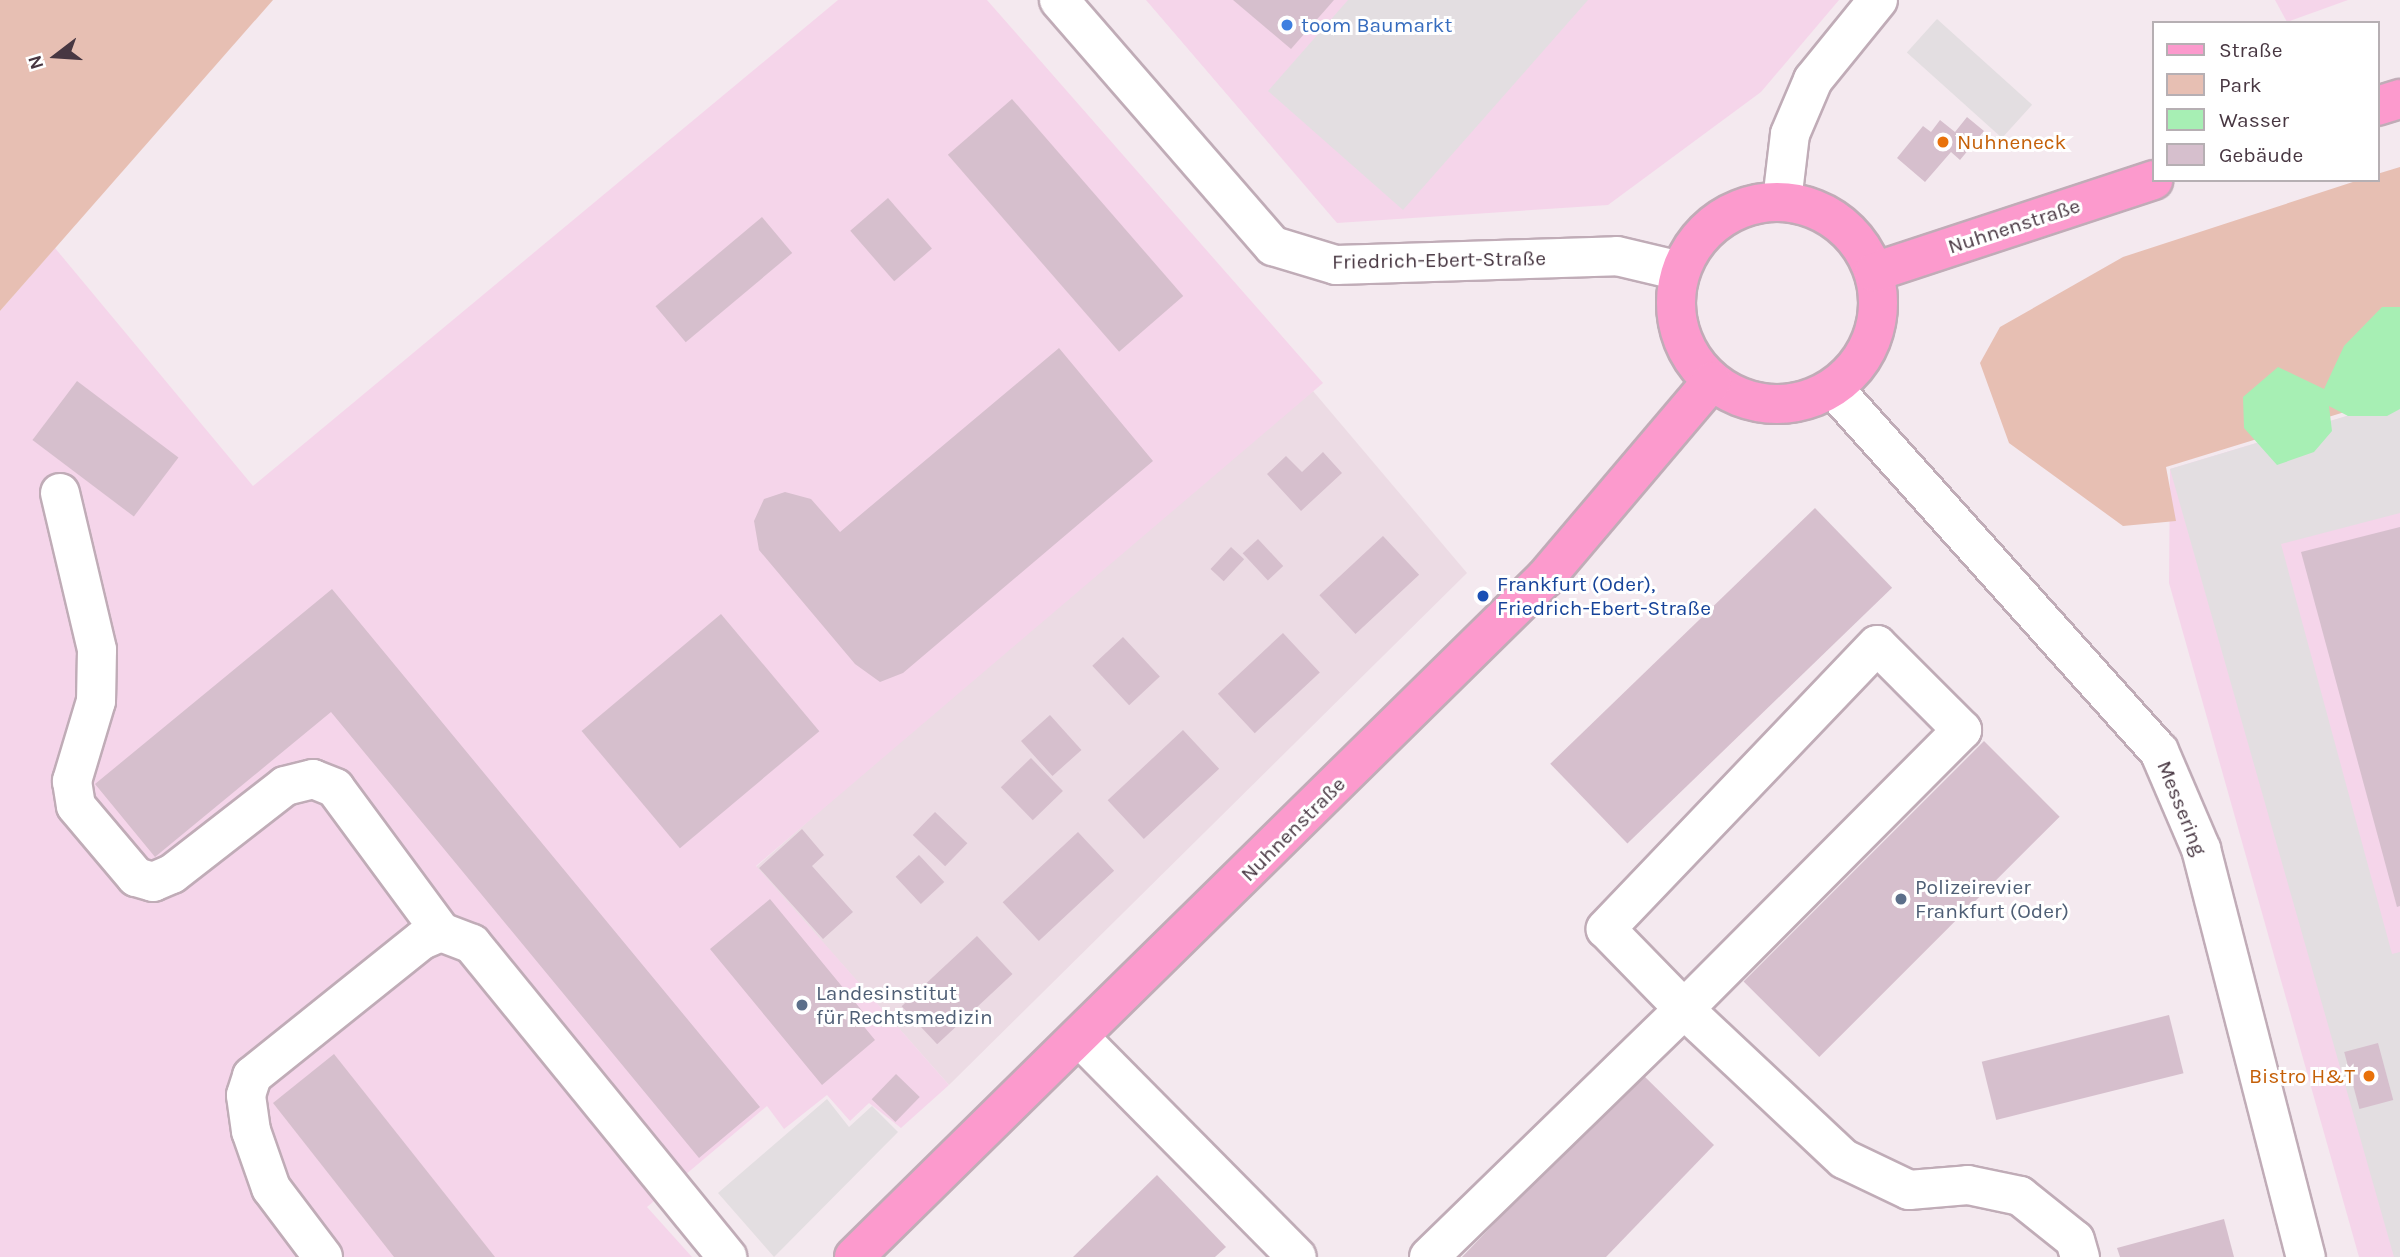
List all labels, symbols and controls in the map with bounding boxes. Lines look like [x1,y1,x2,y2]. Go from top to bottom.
place label: toom Baumarkt [1301,12,1452,38]
marker: toom Baumarkt [1279,17,1295,33]
north arrow [21,21,91,91]
legend [2152,21,2379,182]
text: Straße [2219,38,2282,62]
text: N [23,52,48,72]
text: Park [2219,73,2262,97]
text: Wasser [2219,108,2289,132]
place label: Nuhneneck [1957,129,2066,155]
marker: Nuhneneck [1935,134,1951,150]
text: Gebäude [2219,143,2303,167]
street label: Nuhnenstraße [1945,193,2083,259]
street label: Friedrich-Ebert-Straße [1332,246,1546,274]
place label: Frankfurt (Oder), Friedrich-Ebert-Straße [1497,571,1711,621]
marker: Frankfurt (Oder), Friedrich-Ebert-Straße [1475,588,1491,604]
street label: Messering [2152,757,2212,859]
street label: Nuhnenstraße [1235,771,1351,887]
place label: Polizeirevier Frankfurt (Oder) [1915,874,2069,924]
marker: Polizeirevier Frankfurt (Oder) [1893,891,1909,907]
place label: Landesinstitut für Rechtsmedizin [816,980,993,1030]
marker: Landesinstitut für Rechtsmedizin [794,997,810,1013]
place label: Bistro H&T [2249,1063,2355,1089]
marker: Bistro H&T [2361,1068,2377,1084]

